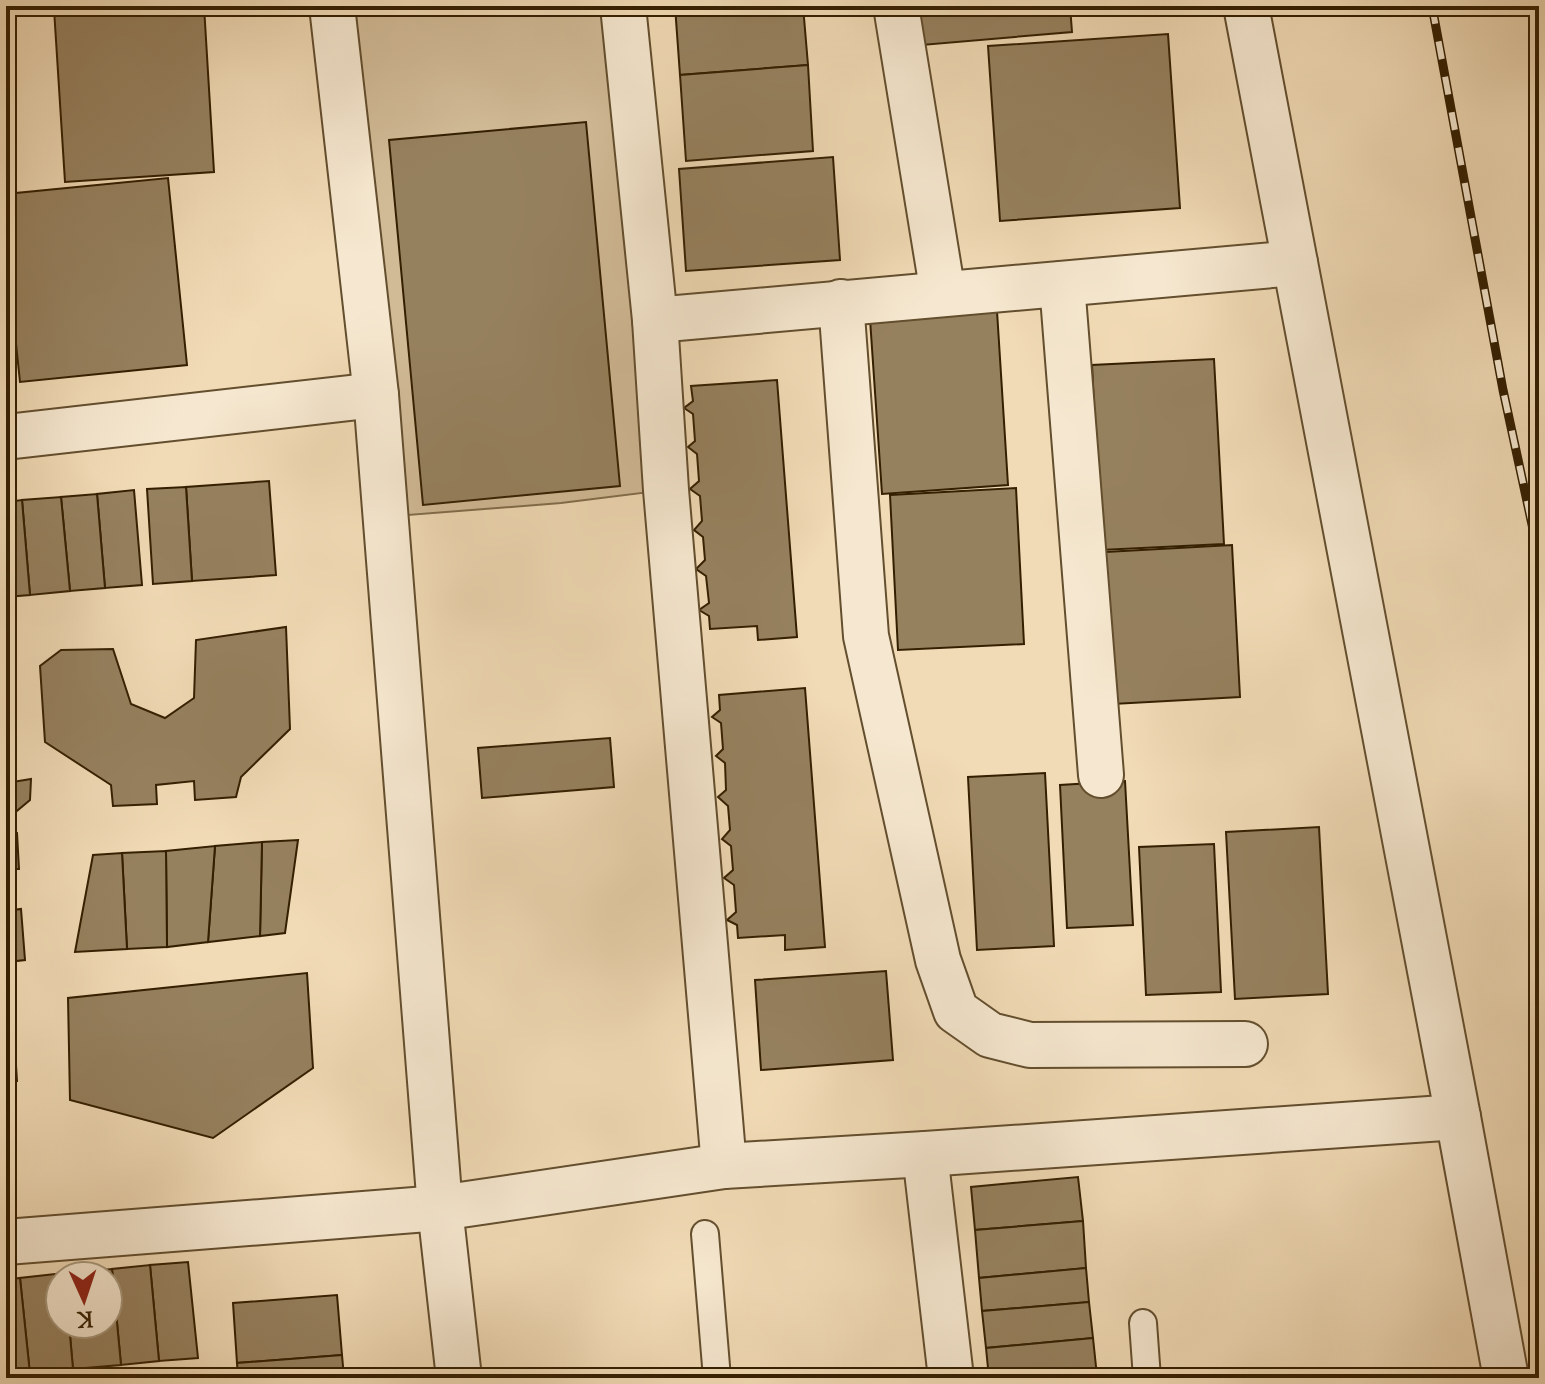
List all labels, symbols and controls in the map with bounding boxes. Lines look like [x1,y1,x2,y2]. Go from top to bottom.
north arrow [44,1260,124,1340]
text: K [76,1301,94,1333]

